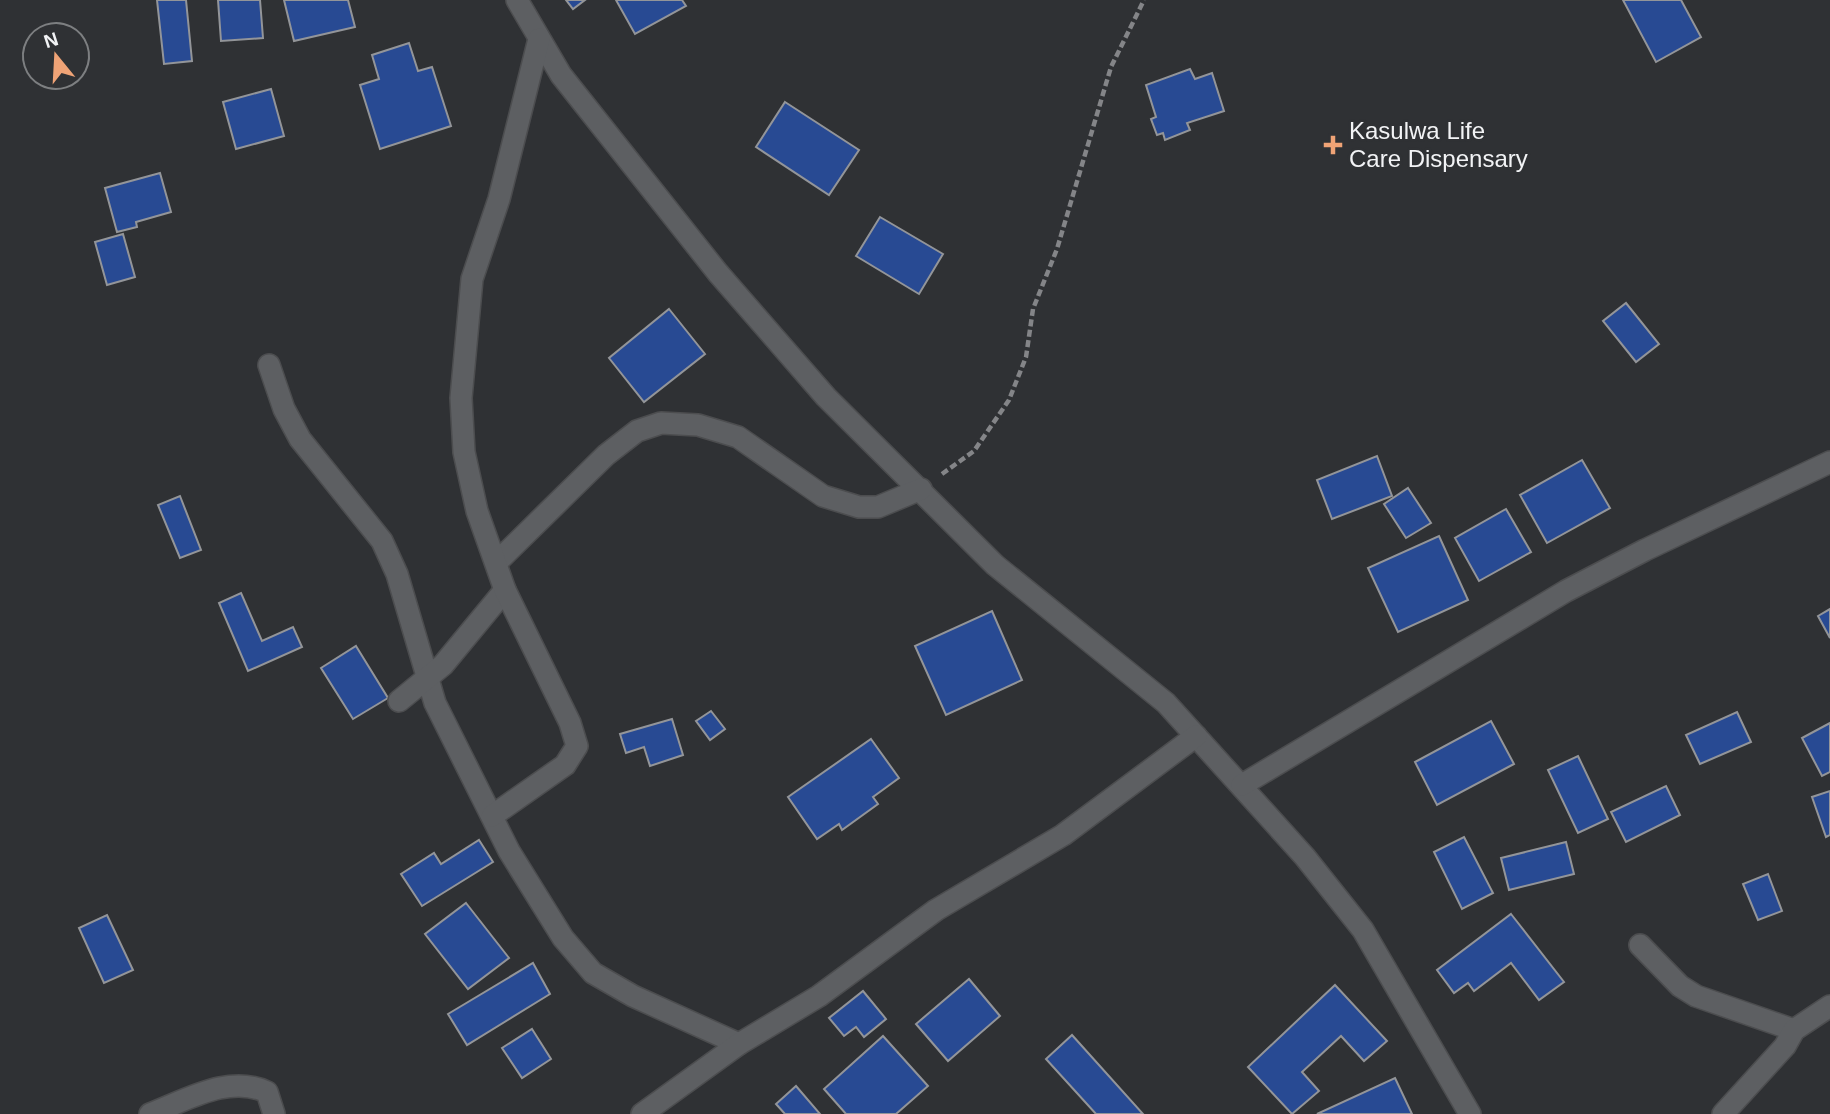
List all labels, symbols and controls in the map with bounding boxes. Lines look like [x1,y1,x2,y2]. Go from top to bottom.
north arrow [21,21,91,91]
text: N [41,28,61,52]
place label: Kasulwa Life Care Dispensary [1349,117,1528,172]
marker: Kasulwa Life Care Dispensary [1323,135,1343,155]

